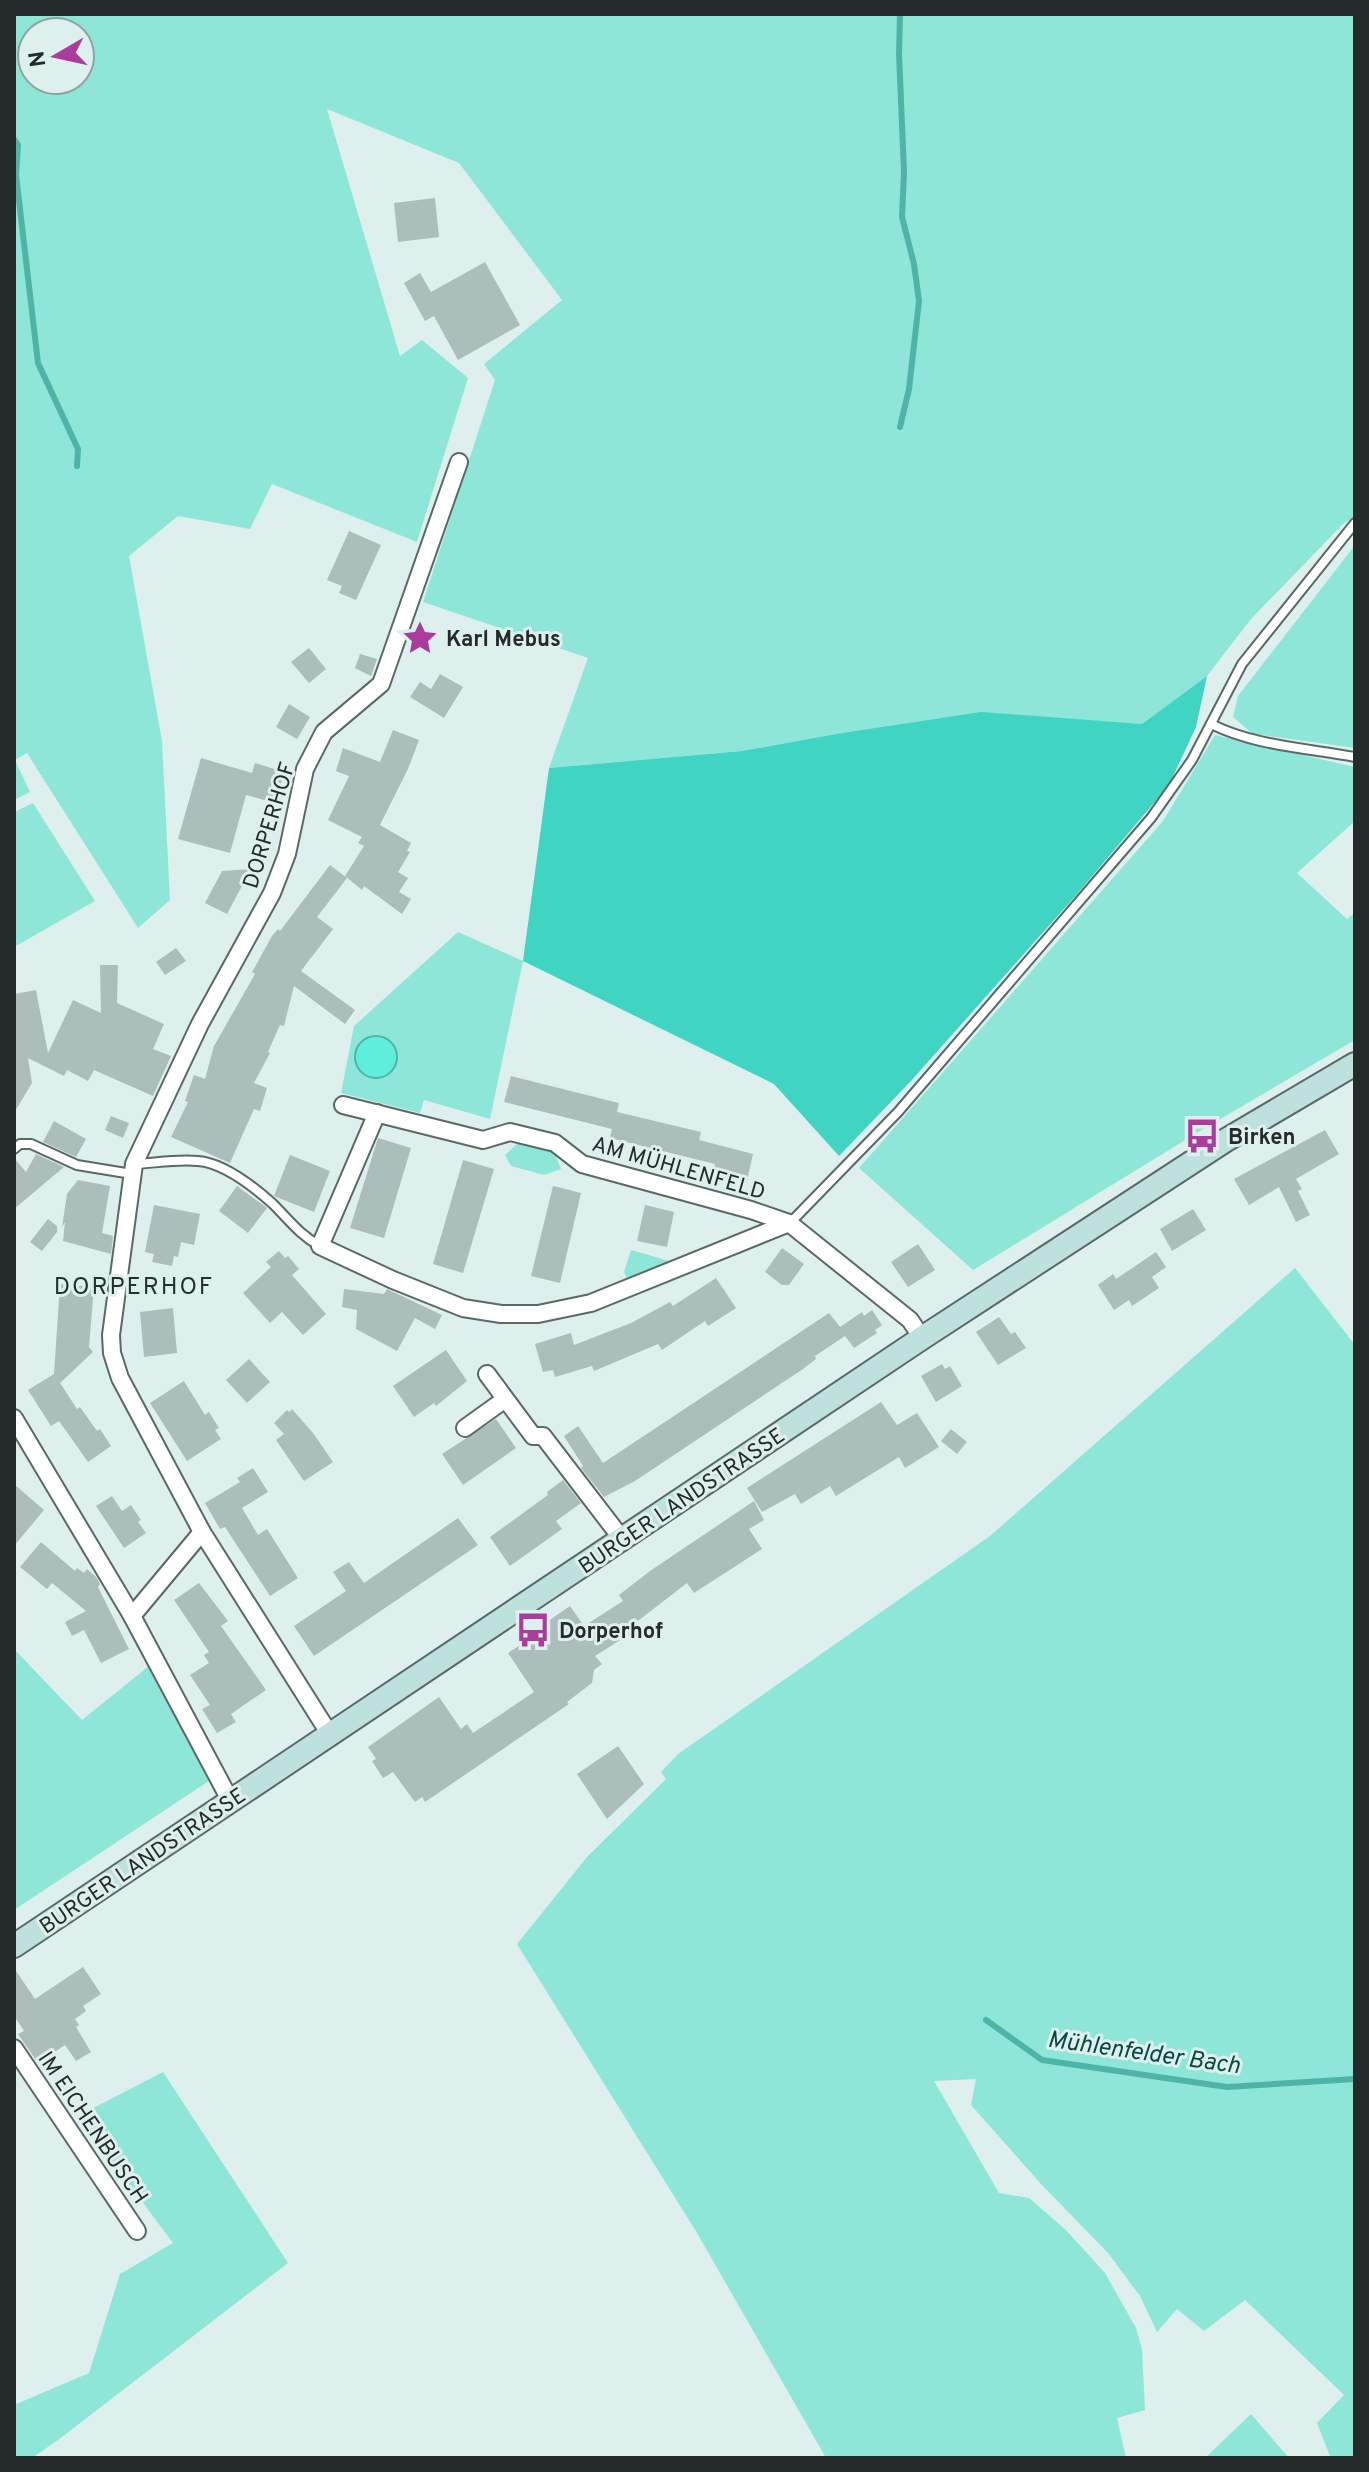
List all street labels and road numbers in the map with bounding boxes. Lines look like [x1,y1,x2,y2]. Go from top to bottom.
street label: DORPERHOF [238,759,302,892]
street label: AM MÜHLENFELD [589,1130,769,1207]
street label: BURGER LANDSTRASSE [574,1423,791,1581]
street label: BURGER LANDSTRASSE [35,1783,252,1941]
street label: IM EICHENBUSCH [31,2047,153,2210]

